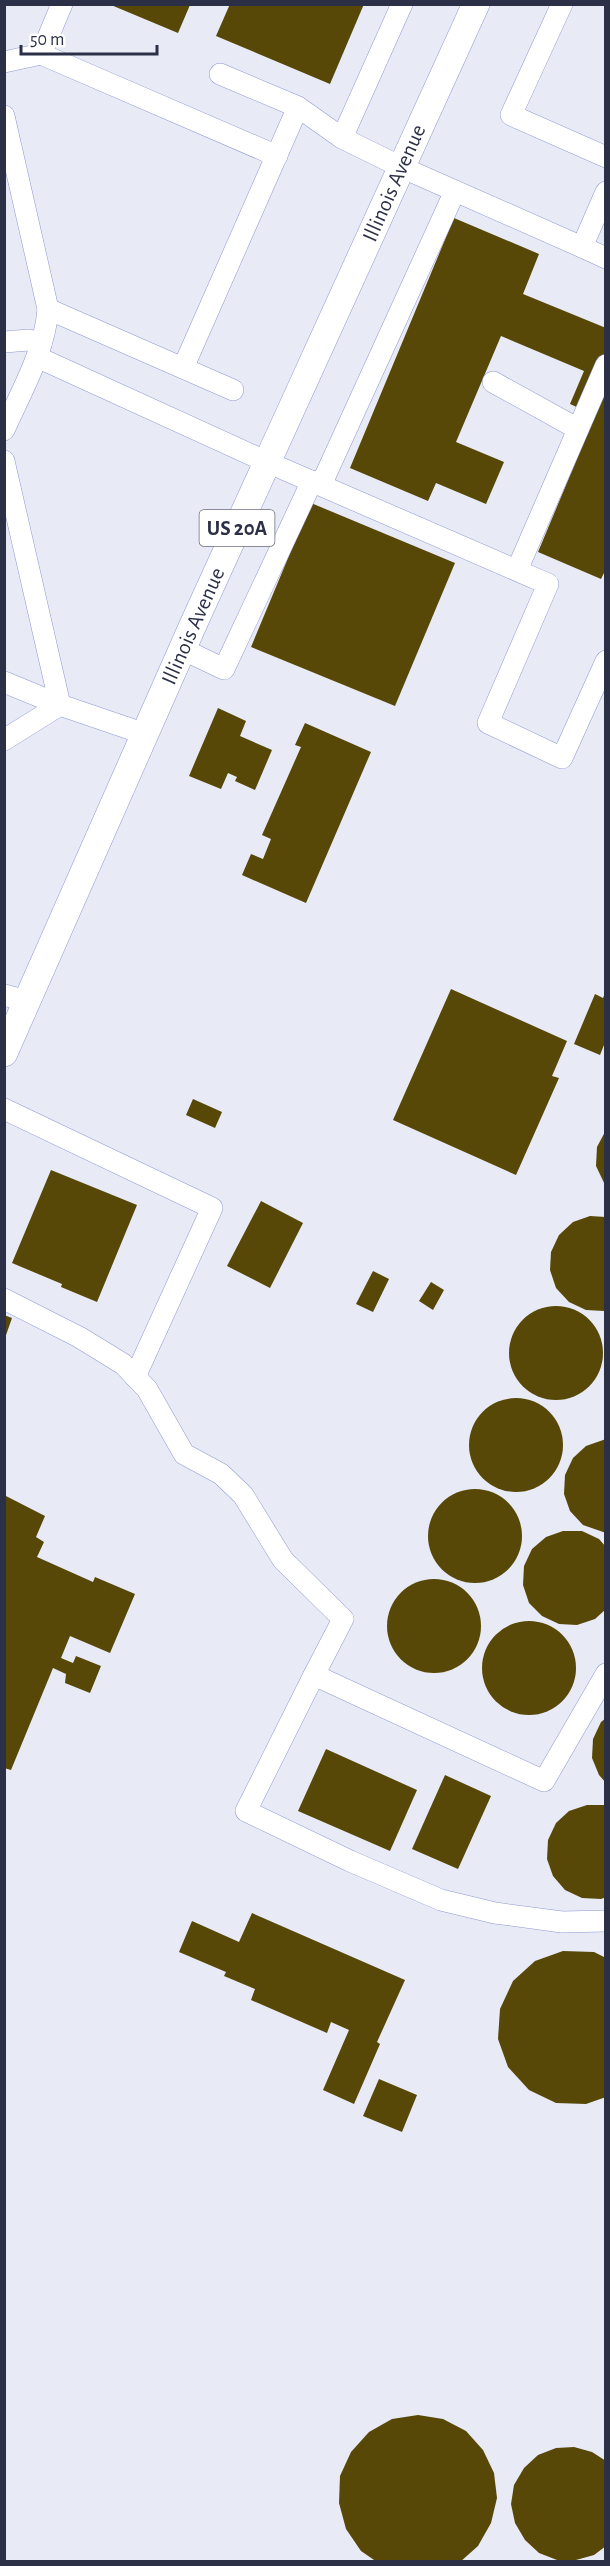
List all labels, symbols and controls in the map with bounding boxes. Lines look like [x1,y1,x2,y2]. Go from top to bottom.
scale bar [21,18,158,56]
text: 50 m [30,31,64,49]
street label: Illinois Avenue [358,121,430,245]
road number: US 20A [200,510,274,546]
street label: Illinois Avenue [157,564,229,688]

